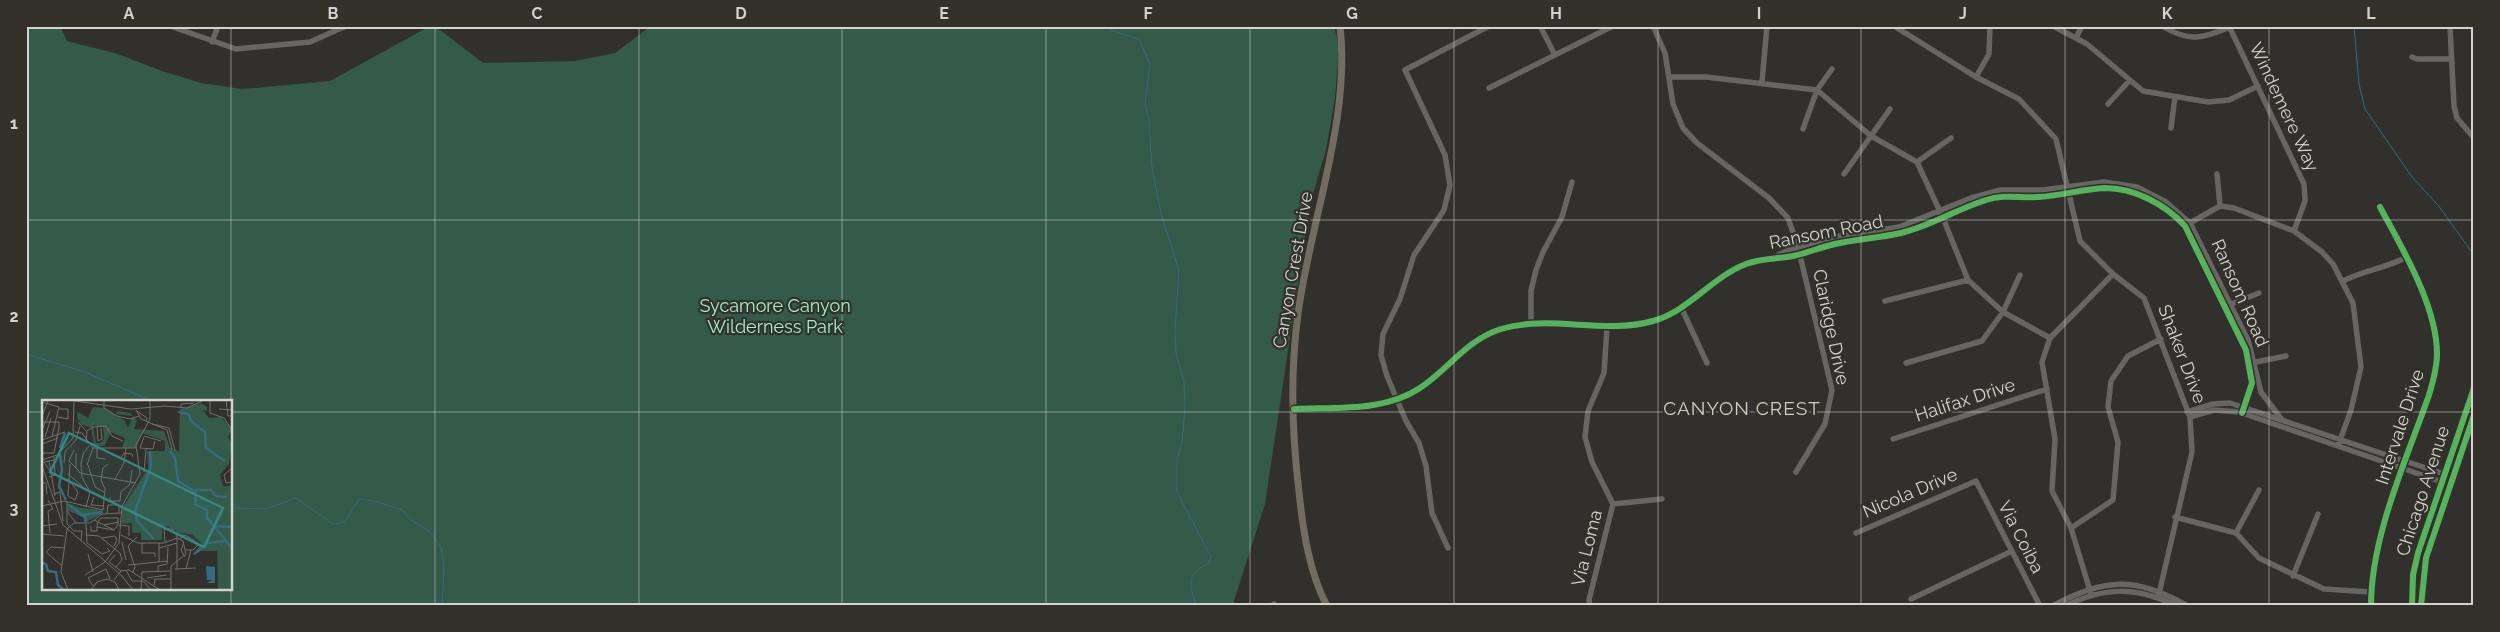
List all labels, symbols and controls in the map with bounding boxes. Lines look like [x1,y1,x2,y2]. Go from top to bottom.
text: A [124,4,135,23]
text: B [328,4,339,23]
text: C [532,4,543,23]
text: D [735,4,747,23]
text: E [939,4,949,23]
text: F [1143,4,1153,23]
text: G [1346,4,1358,23]
text: H [1550,4,1562,23]
text: I [1757,4,1761,23]
text: J [1959,4,1967,23]
text: K [2162,4,2173,23]
text: L [2366,4,2376,23]
street label: Windemere Way [2245,39,2324,175]
text: 1 [10,114,18,133]
street label: Canyon Crest Drive [1268,189,1317,350]
street label: Ransom Road [1767,210,1885,253]
street label: Ransom Road [2207,236,2274,350]
street label: Claridge Drive [1809,267,1854,387]
park label: Sycamore Canyon Wilderness Park [699,295,851,337]
street label: Shaker Drive [2154,301,2211,407]
text: 2 [9,307,19,326]
street label: Intervale Drive [2371,366,2428,487]
street label: Halifax Drive [1912,373,2018,426]
district label: CANYON CREST [1663,397,1821,419]
inset map [42,400,232,590]
street label: Chicago Avenue [2392,423,2454,559]
street label: Nicola Drive [1859,463,1961,522]
street label: Via Coiba [1994,497,2049,576]
text: 3 [10,499,19,518]
street label: Via Loma [1567,508,1606,588]

